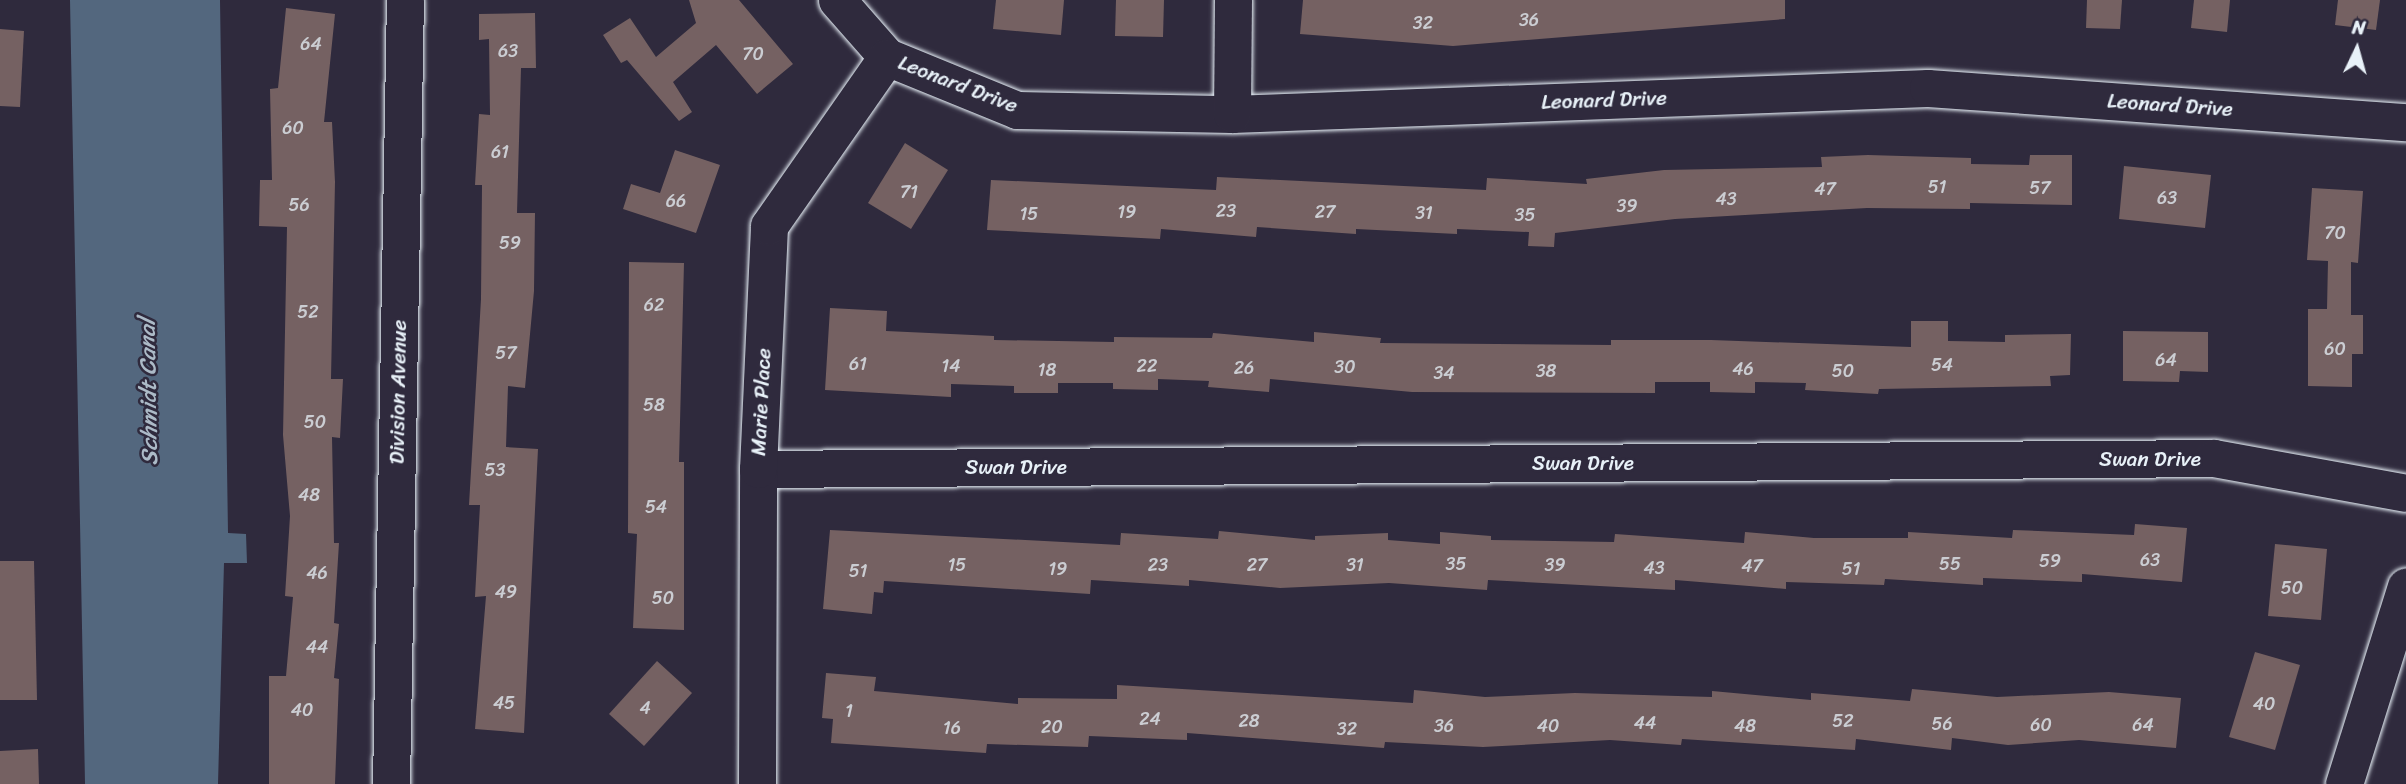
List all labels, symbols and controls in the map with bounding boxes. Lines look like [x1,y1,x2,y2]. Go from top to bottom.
house number: 36 [1519,9,1539,31]
text: N [2351,11,2367,45]
house number: 32 [1413,12,1433,34]
north arrow [2322,14,2392,84]
house number: 64 [300,33,322,55]
house number: 63 [498,40,518,62]
house number: 70 [742,43,764,65]
street label: Leonard Drive [895,50,1021,118]
street label: Leonard Drive [1541,85,1667,115]
street label: Leonard Drive [2106,88,2234,122]
house number: 60 [282,117,304,139]
house number: 61 [491,141,509,163]
house number: 51 [1928,176,1946,198]
house number: 57 [2029,177,2051,199]
house number: 47 [1814,178,1836,200]
house number: 71 [900,181,918,203]
house number: 63 [2157,187,2177,209]
house number: 43 [1715,188,1737,210]
house number: 66 [666,190,686,212]
house number: 56 [288,194,310,216]
house number: 39 [1617,195,1637,217]
house number: 23 [1216,200,1236,222]
house number: 19 [1118,201,1136,223]
house number: 27 [1315,201,1335,223]
house number: 31 [1415,202,1433,224]
house number: 15 [1020,203,1038,225]
house number: 35 [1515,204,1535,226]
house number: 70 [2324,222,2346,244]
house number: 59 [499,232,521,254]
house number: 62 [644,294,664,316]
house number: 52 [297,301,319,323]
water label: Schmidt Canal [134,319,164,465]
street label: Division Avenue [384,320,412,464]
house number: 60 [2324,338,2346,360]
house number: 57 [495,342,517,364]
street label: Marie Place [746,347,776,457]
house number: 64 [2155,349,2177,371]
house number: 61 [849,353,867,375]
house number: 54 [1931,354,1953,376]
house number: 14 [942,355,960,377]
house number: 22 [1137,355,1157,377]
house number: 30 [1334,356,1356,378]
house number: 26 [1234,357,1254,379]
house number: 46 [1732,358,1754,380]
house number: 18 [1038,359,1056,381]
house number: 38 [1536,360,1556,382]
house number: 50 [1832,360,1854,382]
house number: 34 [1433,362,1455,384]
house number: 58 [643,394,665,416]
house number: 50 [304,411,326,433]
street label: Swan Drive [2099,446,2201,472]
street label: Swan Drive [1532,450,1634,476]
street label: Swan Drive [965,454,1067,480]
house number: 53 [485,459,505,481]
house number: 48 [298,484,320,506]
house number: 54 [645,496,667,518]
house number: 63 [2140,549,2160,571]
house number: 59 [2039,550,2061,572]
house number: 35 [1446,553,1466,575]
house number: 55 [1939,553,1961,575]
house number: 15 [948,554,966,576]
house number: 23 [1148,554,1168,576]
house number: 27 [1247,554,1267,576]
house number: 31 [1346,554,1364,576]
house number: 39 [1545,554,1565,576]
house number: 47 [1741,555,1763,577]
house number: 43 [1643,557,1665,579]
house number: 19 [1049,558,1067,580]
house number: 51 [1842,558,1860,580]
house number: 51 [849,560,867,582]
house number: 46 [306,562,328,584]
house number: 50 [2281,577,2303,599]
house number: 49 [495,581,517,603]
house number: 50 [652,587,674,609]
house number: 44 [306,636,328,658]
house number: 45 [493,692,515,714]
house number: 40 [2253,693,2275,715]
house number: 4 [639,697,651,719]
house number: 40 [291,699,313,721]
house number: 1 [845,700,853,722]
house number: 24 [1139,708,1161,730]
house number: 28 [1238,710,1260,732]
house number: 52 [1832,710,1854,732]
house number: 44 [1634,712,1656,734]
house number: 56 [1931,713,1953,735]
house number: 60 [2030,714,2052,736]
house number: 64 [2132,714,2154,736]
house number: 36 [1434,715,1454,737]
house number: 40 [1537,715,1559,737]
house number: 48 [1734,715,1756,737]
house number: 20 [1041,716,1063,738]
house number: 16 [943,717,961,739]
house number: 32 [1337,718,1357,740]

